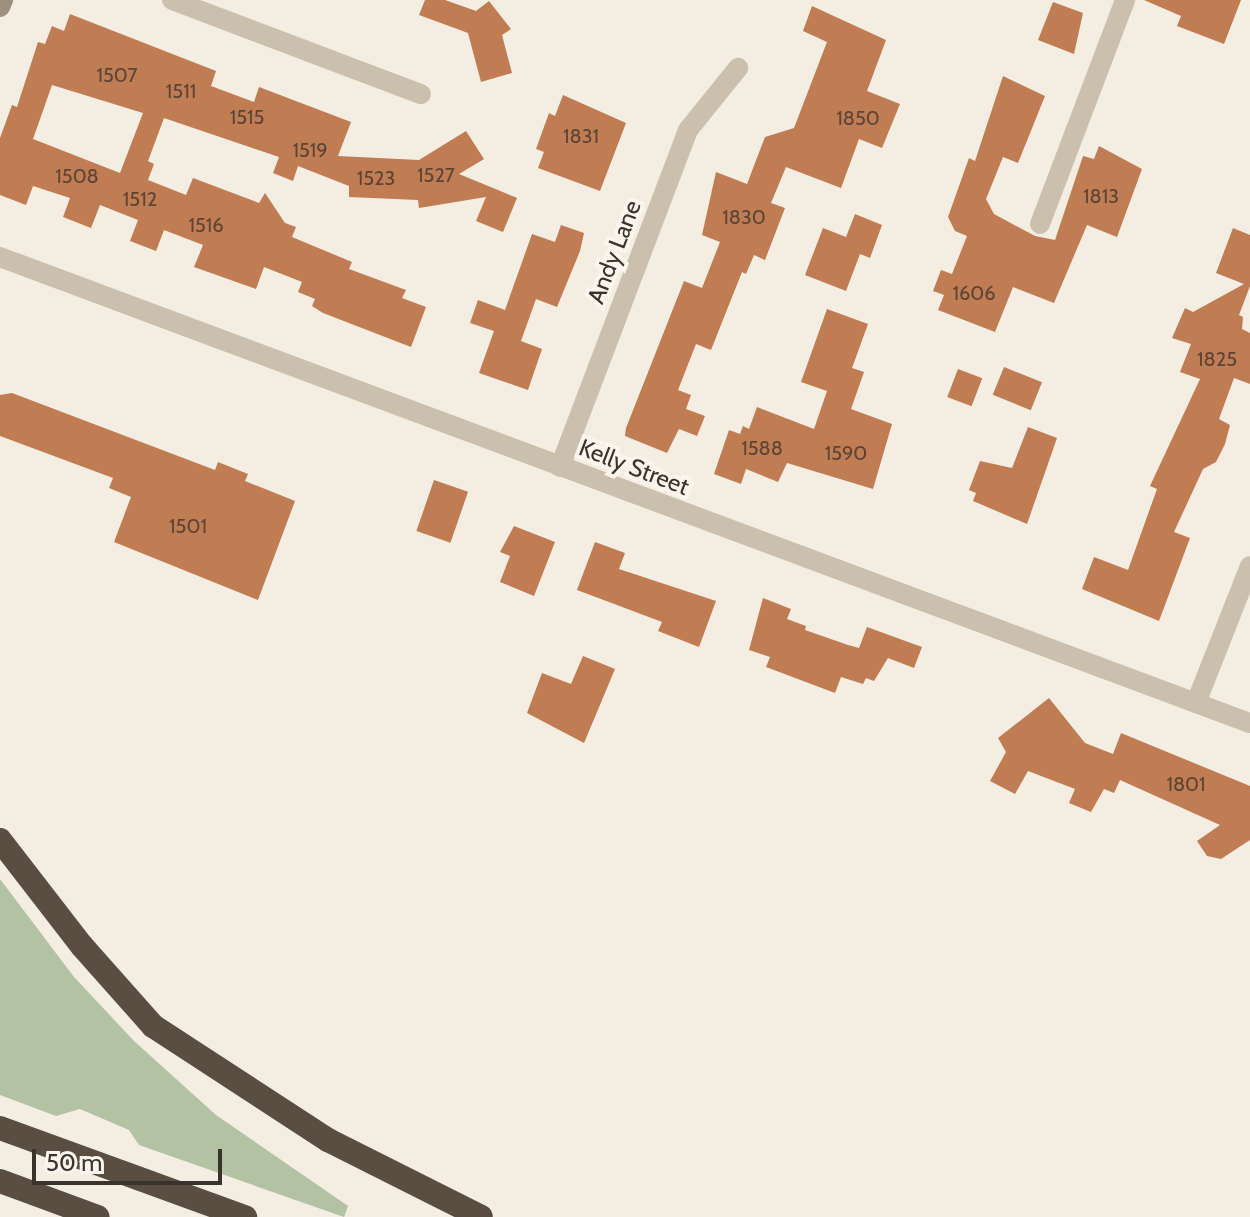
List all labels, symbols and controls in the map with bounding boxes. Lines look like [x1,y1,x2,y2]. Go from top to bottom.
house number: 1507 [96,63,138,87]
house number: 1511 [166,79,196,103]
house number: 1515 [230,105,264,129]
house number: 1850 [836,106,880,130]
house number: 1831 [563,124,599,148]
house number: 1519 [292,138,328,162]
house number: 1527 [417,163,455,187]
house number: 1508 [55,164,99,188]
house number: 1523 [357,166,395,190]
house number: 1813 [1083,184,1119,208]
house number: 1512 [123,187,157,211]
street label: Andy Lane [581,196,647,308]
house number: 1830 [722,205,766,229]
house number: 1516 [188,213,224,237]
house number: 1606 [952,281,996,305]
house number: 1825 [1197,347,1237,371]
street label: Kelly Street [575,433,693,501]
house number: 1588 [741,436,783,460]
house number: 1590 [825,441,867,465]
house number: 1501 [169,514,207,538]
house number: 1801 [1166,772,1206,796]
scale bar [36,1133,226,1183]
text: 50 m [46,1148,102,1177]

